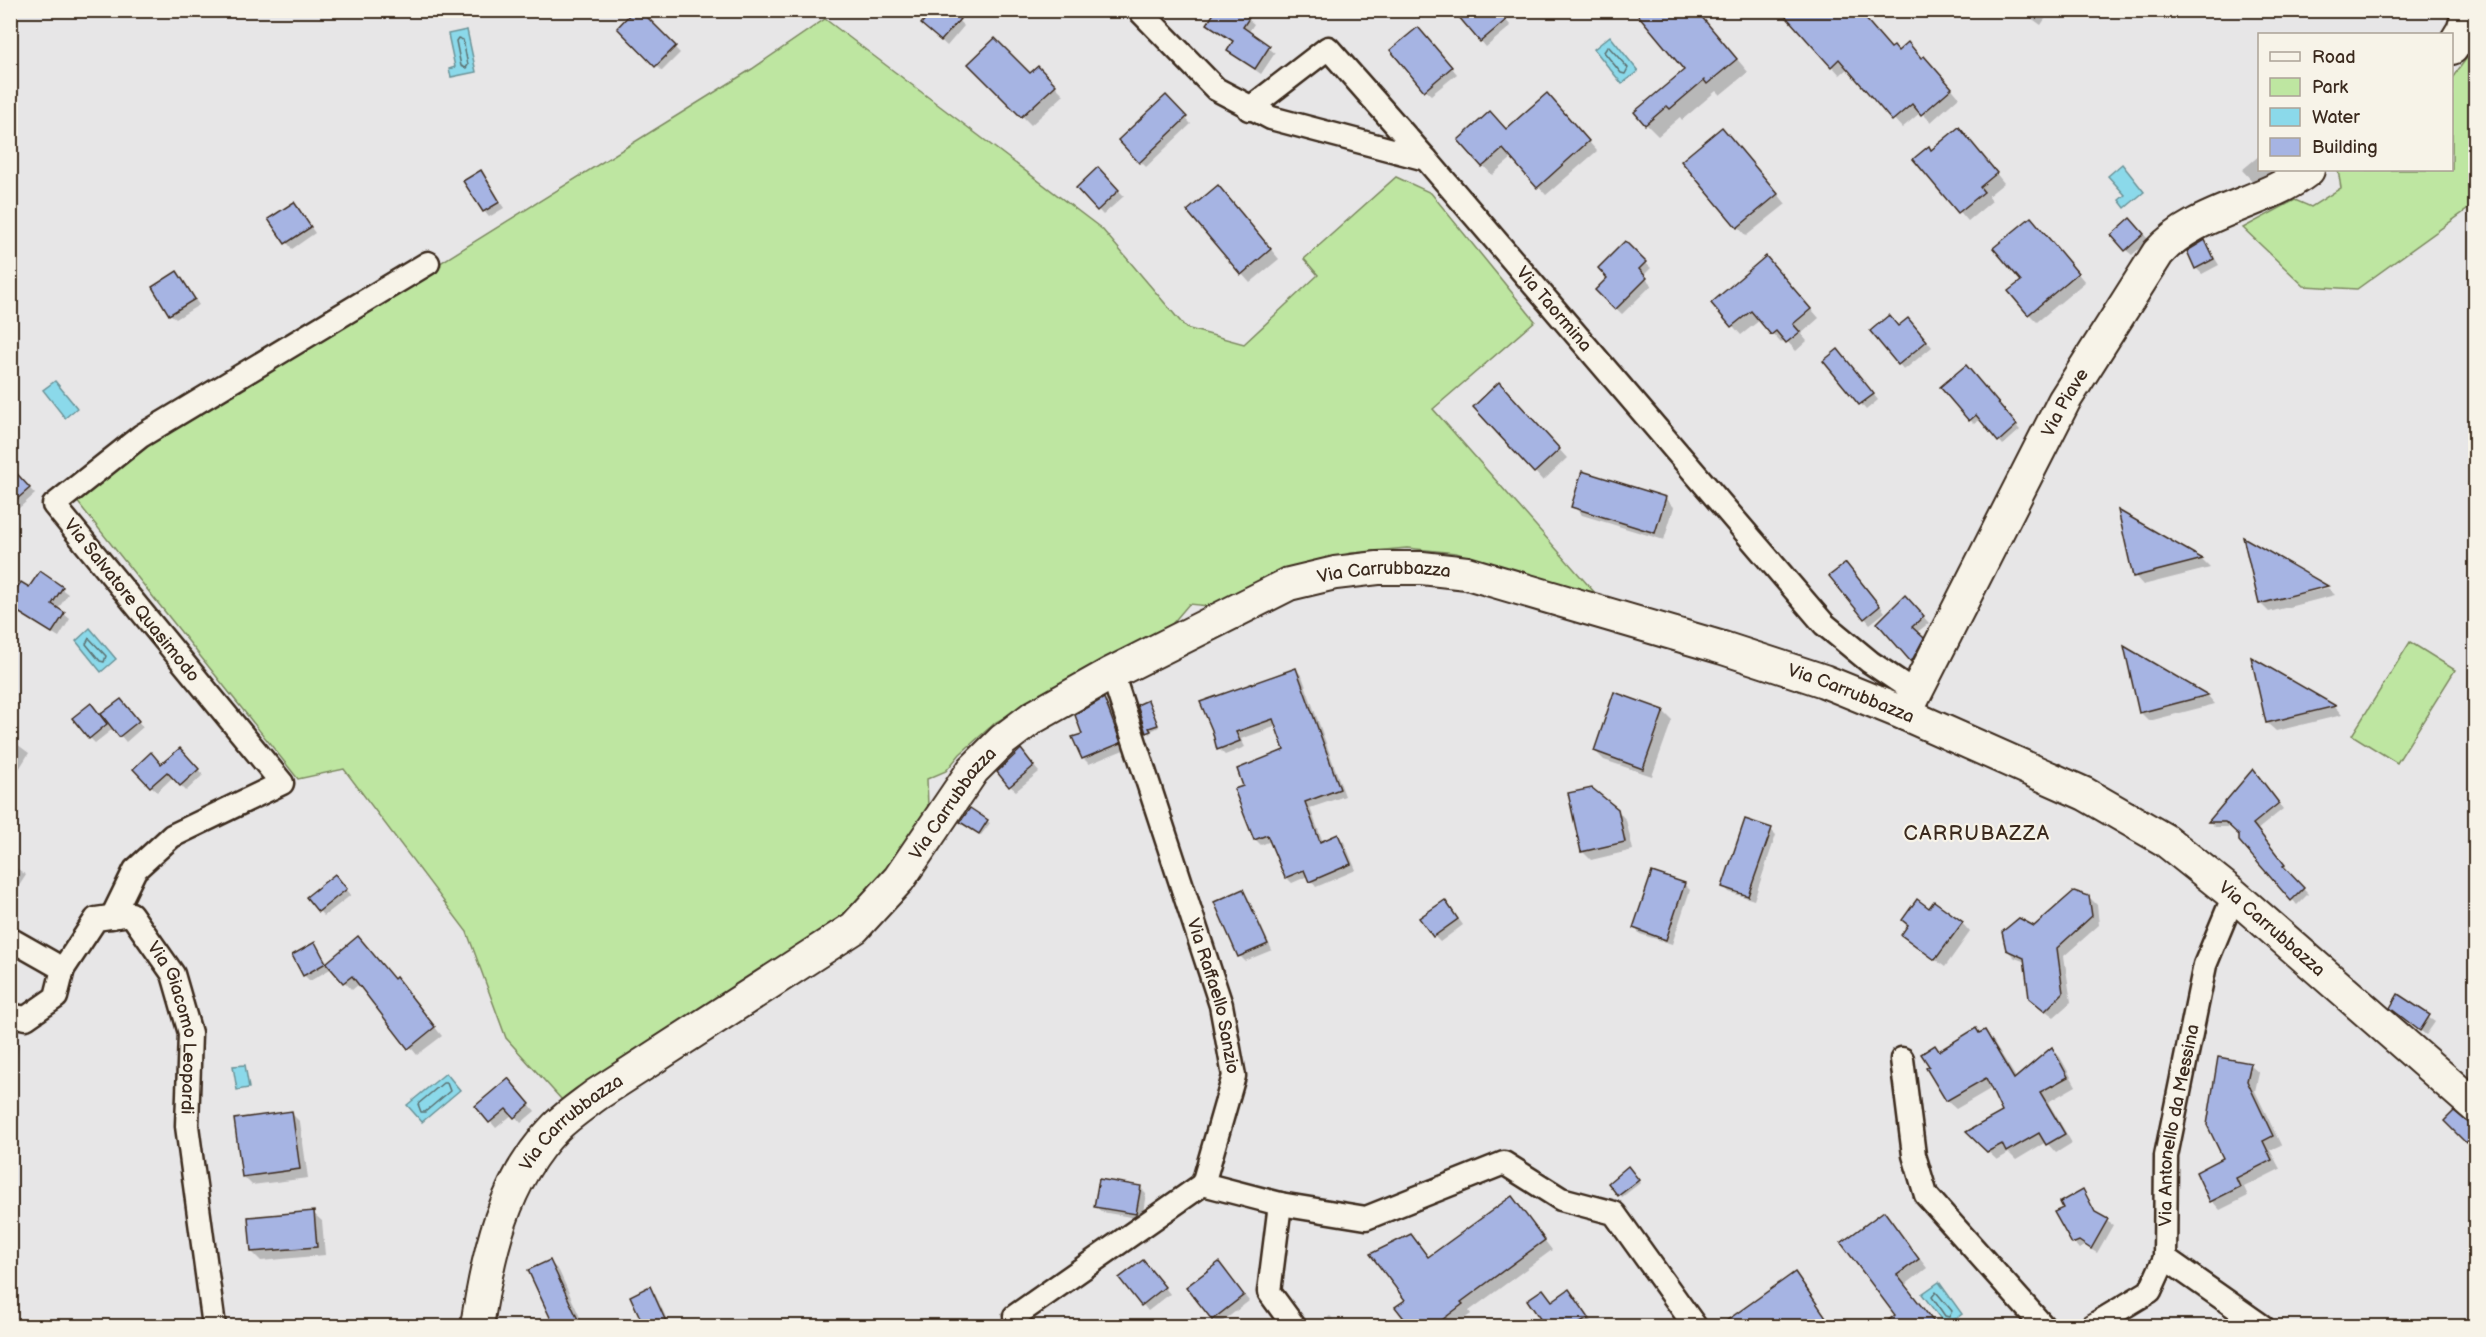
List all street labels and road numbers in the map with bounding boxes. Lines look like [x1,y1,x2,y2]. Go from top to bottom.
street label: Via Taormina [1512,262,1596,356]
street label: Via Piave [2038,364,2093,441]
street label: Via Salvatore Quasimodo [59,515,204,686]
street label: Via Carrubbazza [1315,558,1452,588]
street label: Via Carrubbazza [1785,660,1918,728]
street label: Via Carrubbazza [905,743,1001,864]
street label: Via Carrubbazza [2214,877,2329,981]
street label: Via Raffaello Sanzio [1182,916,1243,1076]
street label: Via Giacomo Leopardi [143,938,201,1115]
street label: Via Antonello da Messina [2155,1022,2204,1226]
street label: Via Carrubbazza [515,1070,627,1175]

